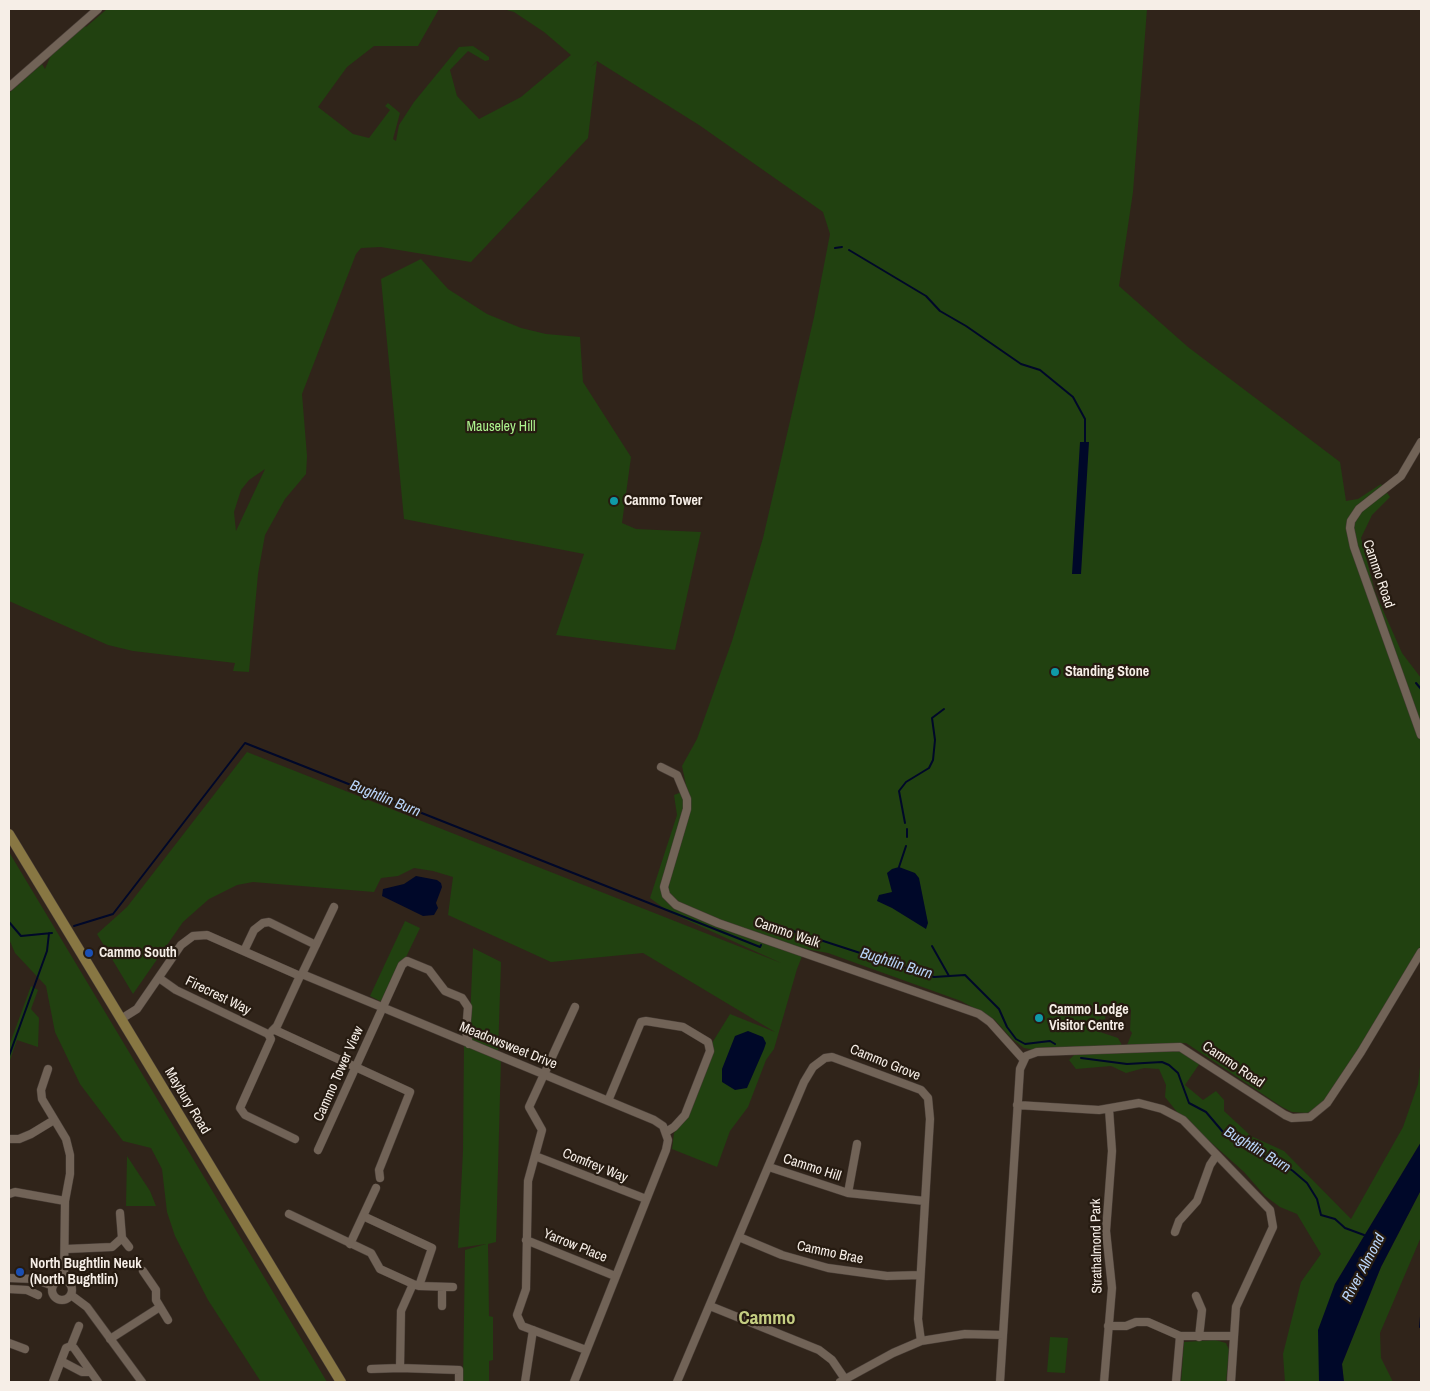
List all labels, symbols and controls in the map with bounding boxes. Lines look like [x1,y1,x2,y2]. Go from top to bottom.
park label: Mauseley Hill [467,419,535,435]
place label: Cammo Tower [624,493,702,509]
marker: Cammo Tower [608,495,620,507]
street label: Cammo Road [1359,538,1397,610]
place label: Standing Stone [1065,664,1149,680]
marker: Standing Stone [1049,666,1061,678]
water label: Bughtlin Burn [347,777,423,821]
street label: Cammo Walk [752,914,822,952]
water label: Bughtlin Burn [858,944,934,984]
place label: Cammo South [99,945,177,961]
marker: Cammo South [83,947,95,959]
street label: Firecrest Way [182,973,254,1019]
place label: Cammo Lodge Visitor Centre [1049,1002,1129,1034]
marker: Cammo Lodge Visitor Centre [1033,1012,1045,1024]
street label: Meadowsweet Drive [457,1019,559,1073]
street label: Cammo Tower View [310,1024,368,1124]
street label: Cammo Road [1199,1038,1267,1092]
street label: Cammo Grove [847,1041,923,1085]
street label: Maybury Road [161,1065,213,1137]
water label: Bughtlin Burn [1220,1123,1294,1177]
street label: Comfrey Way [560,1145,630,1187]
street label: Cammo Hill [781,1151,843,1185]
street label: Strathalmond Park [1088,1198,1106,1294]
street label: Yarrow Place [541,1226,609,1266]
water label: River Almond [1339,1231,1389,1305]
street label: Cammo Brae [795,1238,865,1268]
place label: North Bughtlin Neuk (North Bughtlin) [30,1256,142,1288]
marker: North Bughtlin Neuk (North Bughtlin) [14,1266,26,1278]
district label: Cammo [738,1308,796,1330]

